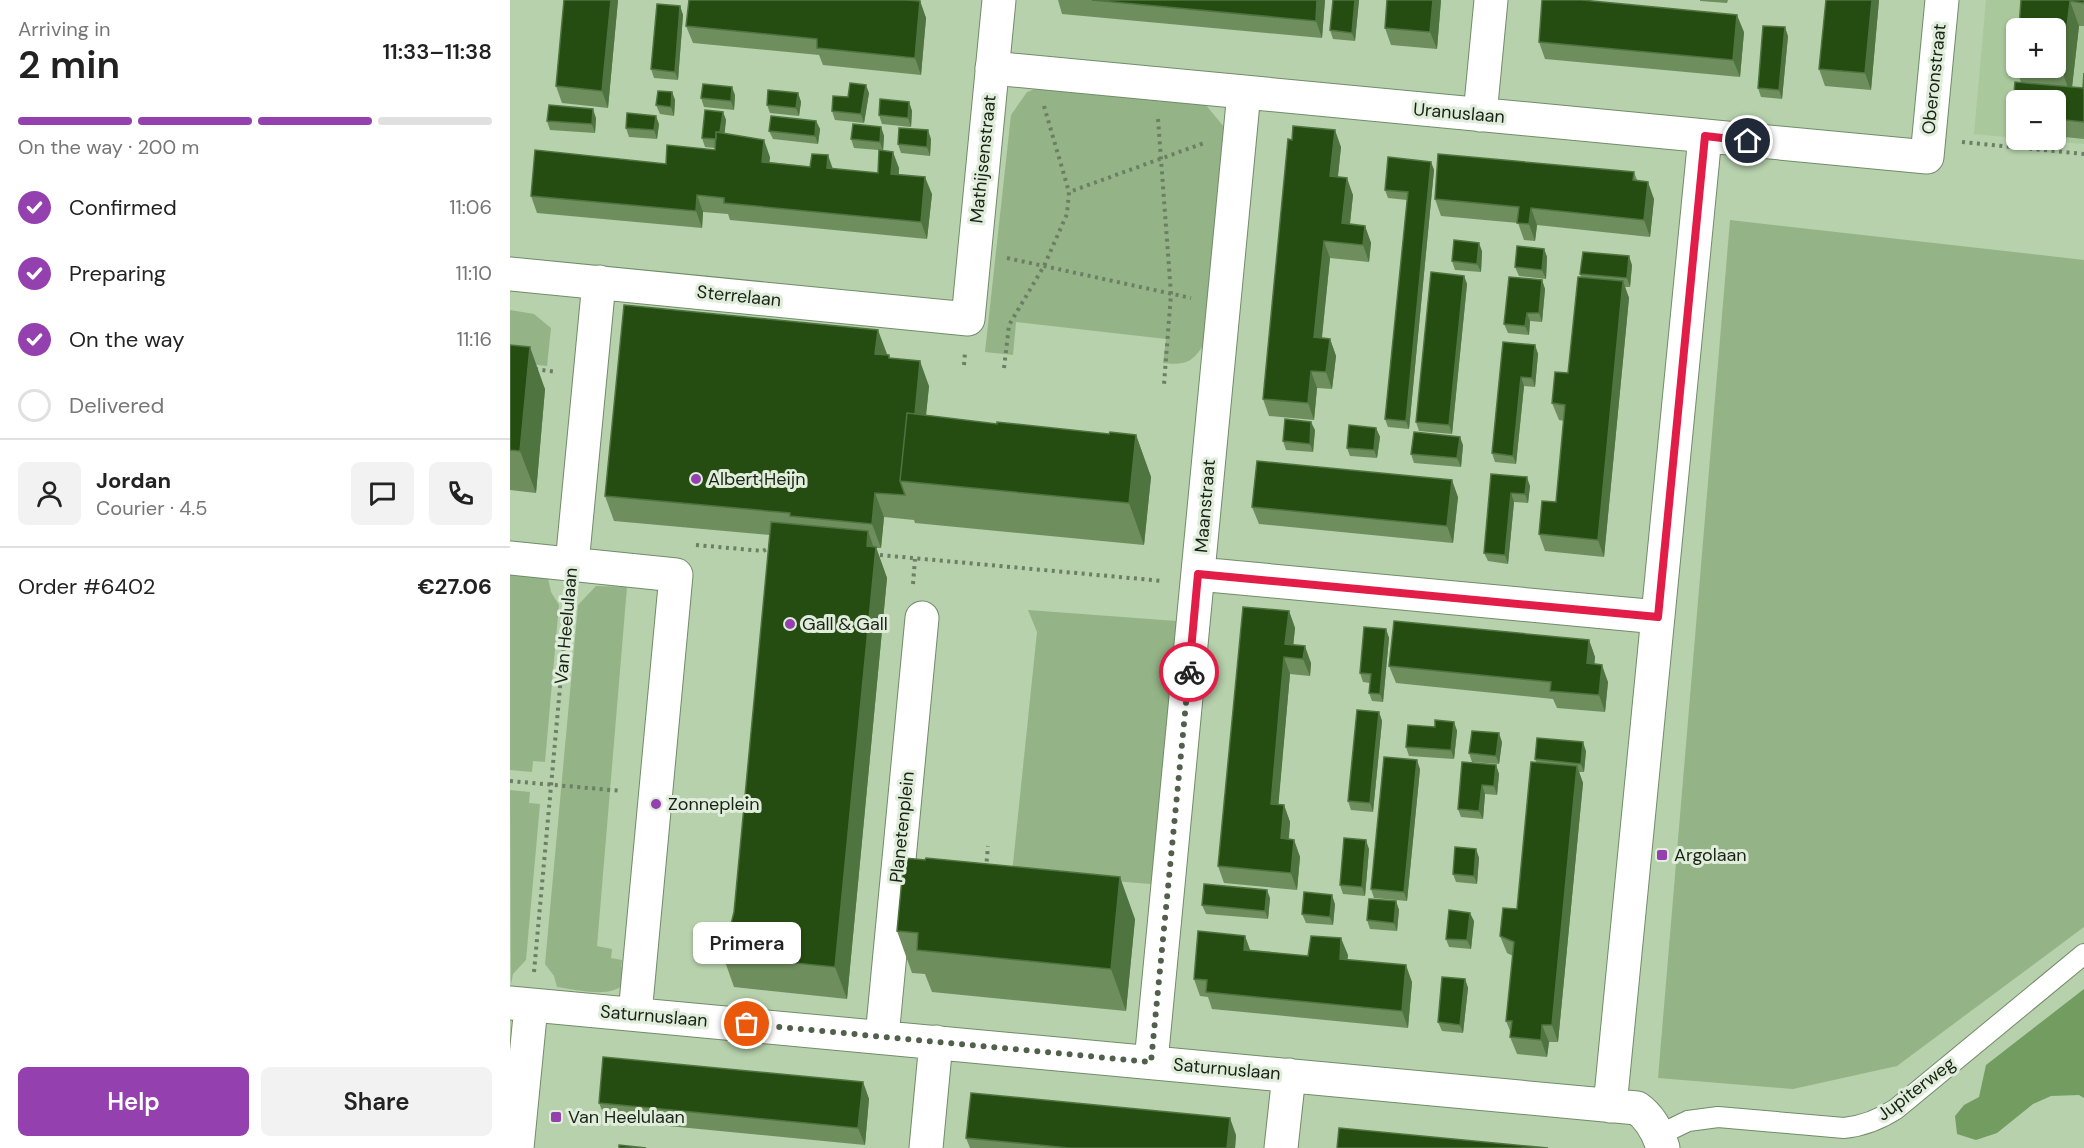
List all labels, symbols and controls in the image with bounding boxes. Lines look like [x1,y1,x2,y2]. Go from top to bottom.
text: Arriving in [18,16,110,42]
map controls [2006,18,2066,150]
button: + [2006,18,2066,78]
street label: Oberonstraat [1916,22,1952,136]
text: 11:33–11:38 [382,37,492,66]
text: 2 min [18,39,120,90]
button: − [2006,90,2066,150]
street label: Mathijsenstraat [964,94,1002,224]
street label: Uranuslaan [1412,97,1506,129]
pin [1722,115,1773,166]
icon: home [1731,124,1764,157]
text: On the way · 200 m [18,134,199,160]
icon: check [18,191,51,224]
text: Confirmed [69,193,177,222]
text: 11:06 [449,194,492,220]
icon: check [18,257,51,290]
text: Preparing [69,259,166,288]
text: 11:10 [456,260,492,286]
street label: Sterrelaan [696,280,782,312]
icon: check [18,323,51,356]
text: On the way [69,325,184,354]
text: 11:16 [457,326,492,352]
text: Delivered [69,391,164,420]
street label: Maanstraat [1189,458,1221,554]
button: person [18,462,81,525]
button: chat [351,462,414,525]
button: phone [429,462,492,525]
text: Jordan [96,466,171,495]
place label: Albert Heijn [708,467,805,491]
marker: Albert Heijn [689,472,703,486]
text: Courier · 4.5 [96,495,208,521]
street label: Van Heelulaan [549,567,583,685]
text: Order #6402 [18,572,155,601]
text: €27.06 [417,572,492,601]
place label: Gall & Gall [802,612,888,636]
marker: Gall & Gall [783,617,797,631]
courier [1159,642,1219,702]
icon: bike [1173,656,1206,689]
street label: Planetenplein [884,770,920,884]
place label: Zonneplein [668,792,759,816]
marker: Zonneplein [649,797,663,811]
place label: Argolaan [1674,843,1747,867]
marker: Argolaan [1655,848,1669,862]
callout: Primera [693,922,801,964]
text: Primera [709,930,785,956]
pin [721,998,772,1049]
street label: Saturnuslaan [599,999,709,1033]
icon: bag [730,1007,763,1040]
street label: Saturnuslaan [1172,1052,1282,1086]
street label: Jupiterweg [1872,1052,1960,1126]
button: Help [18,1067,249,1136]
button: Share [261,1067,492,1136]
place label: Van Heelulaan [568,1105,685,1129]
marker: Van Heelulaan [549,1110,563,1124]

